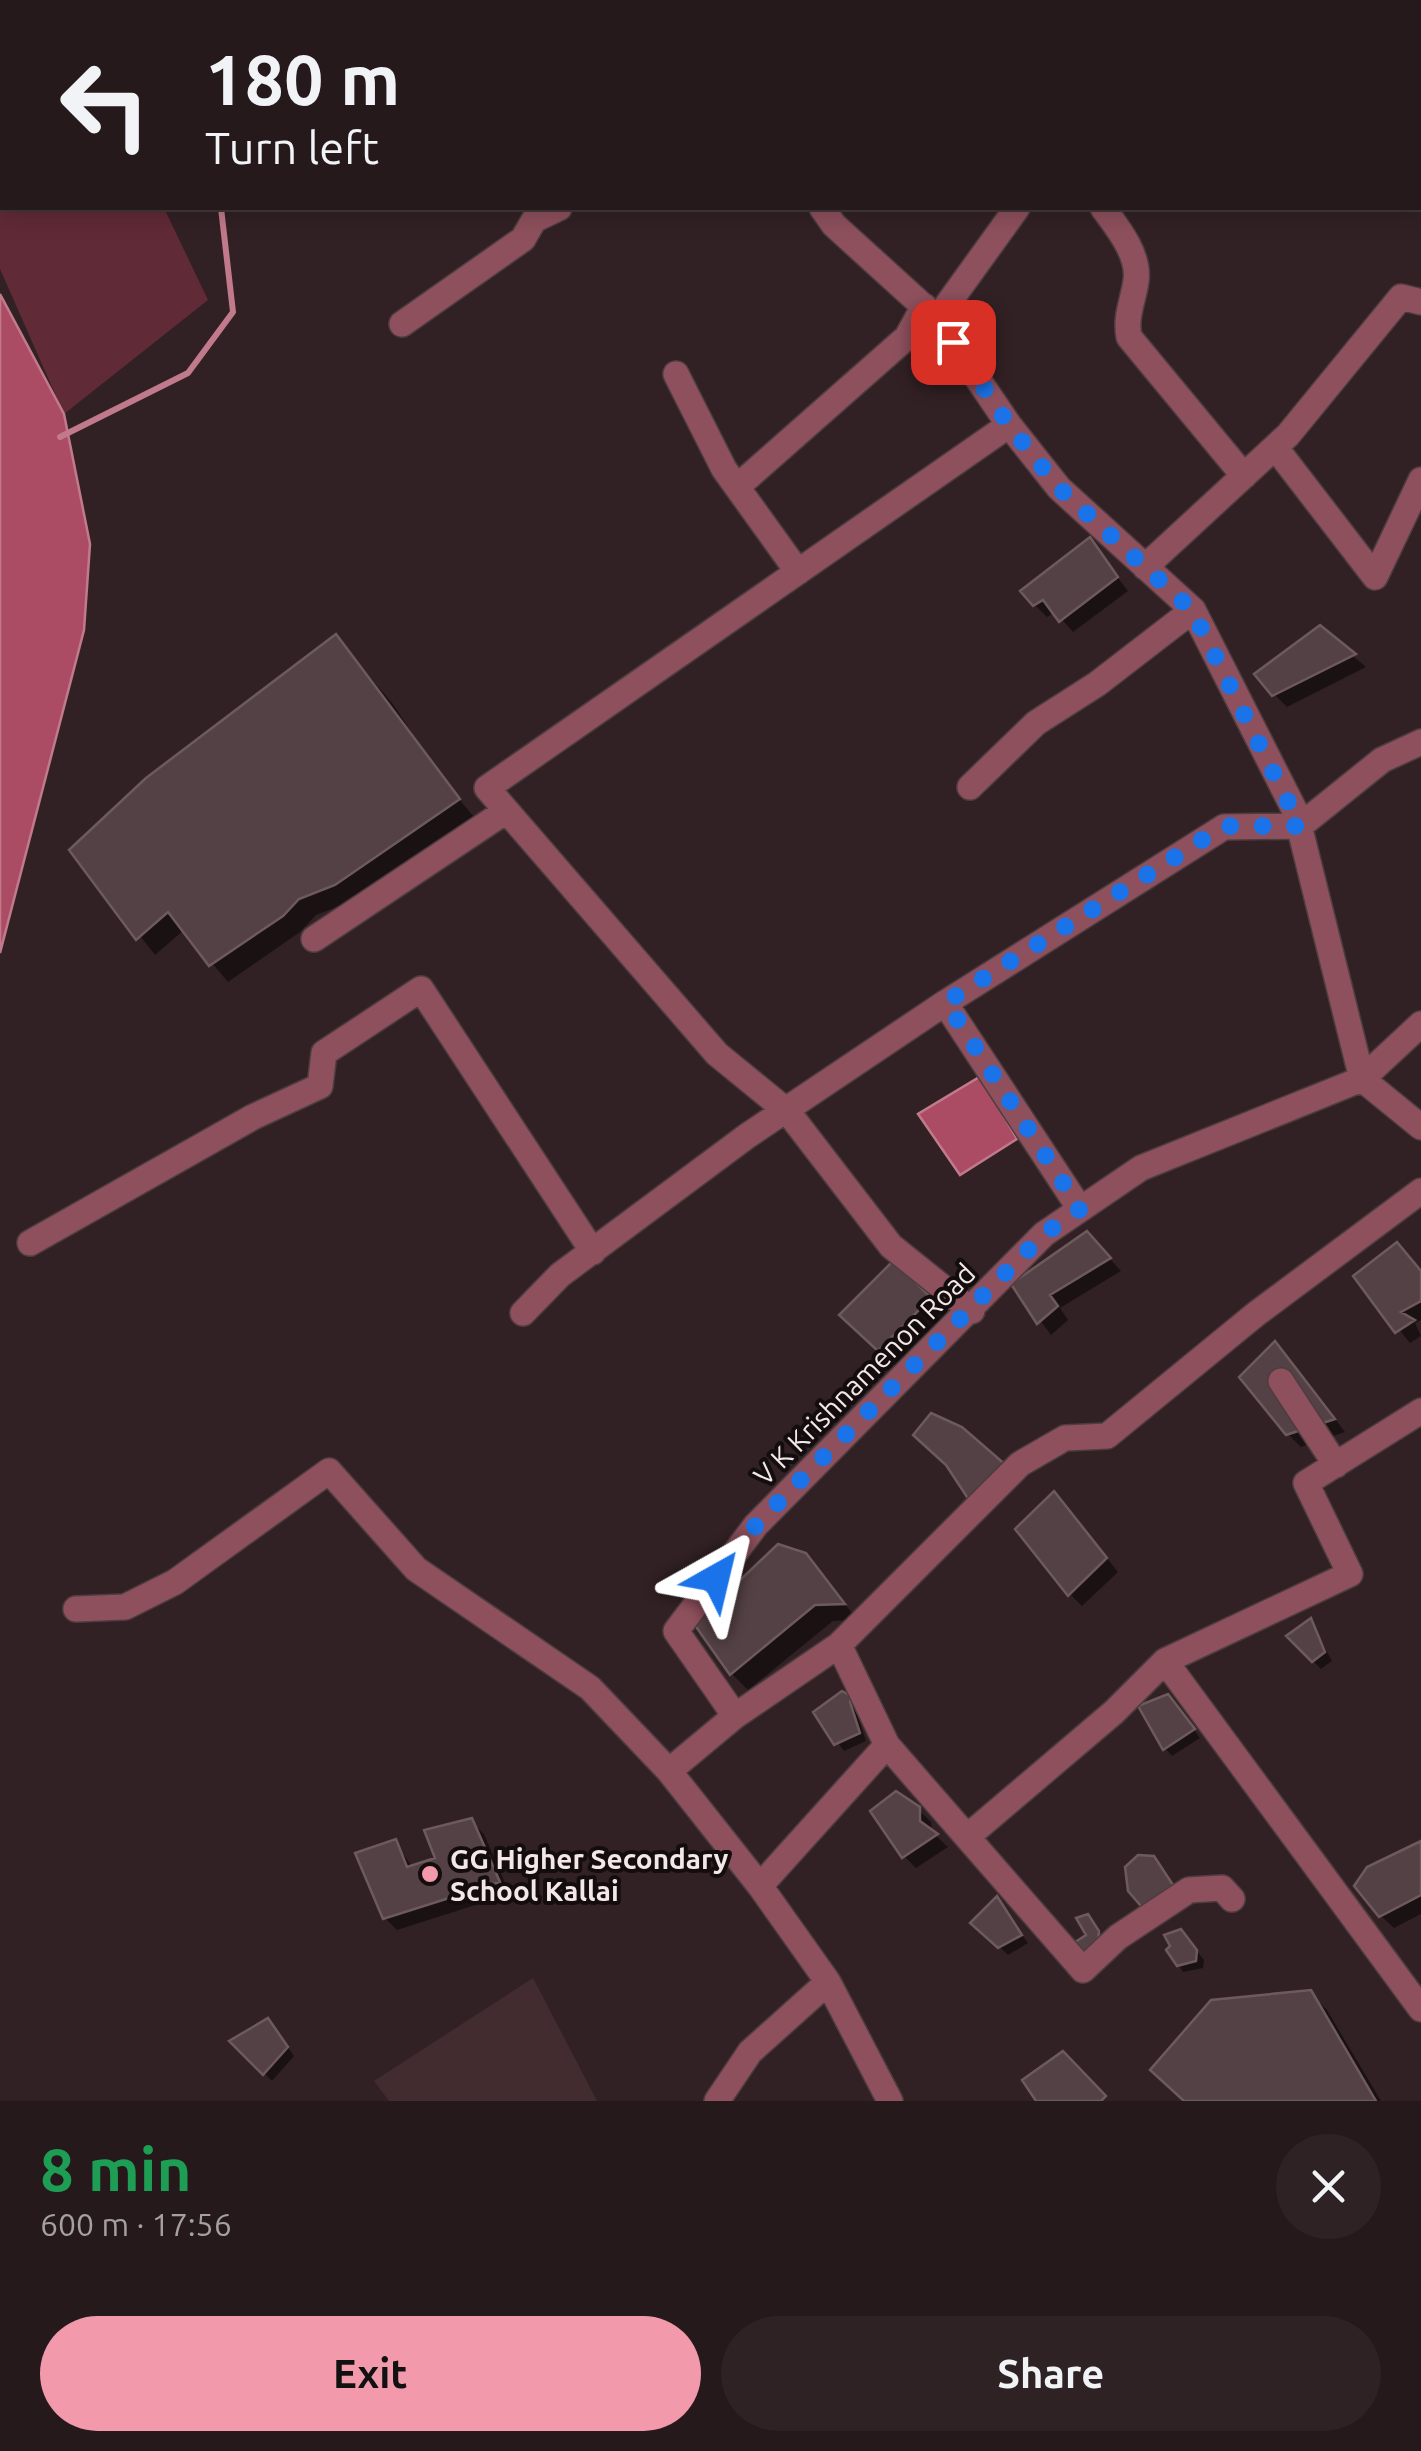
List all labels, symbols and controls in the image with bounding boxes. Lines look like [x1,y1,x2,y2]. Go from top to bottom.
icon: left [40,40,170,170]
text: 180 m [205,40,400,118]
text: Turn left [205,122,379,173]
pin [911,300,996,385]
icon: arrive [926,315,981,370]
street label: V K Krishnamenon Road [747,1257,981,1491]
position arrow [664,1526,768,1630]
place label: GG Higher Secondary School Kallai [450,1843,728,1906]
marker: GG Higher Secondary School Kallai [419,1863,441,1885]
button: close [1276,2134,1381,2239]
text: 8 min [40,2135,192,2202]
text: 600 m · 17:56 [40,2206,232,2242]
button: Exit [40,2316,701,2431]
button: Share [721,2316,1381,2431]

